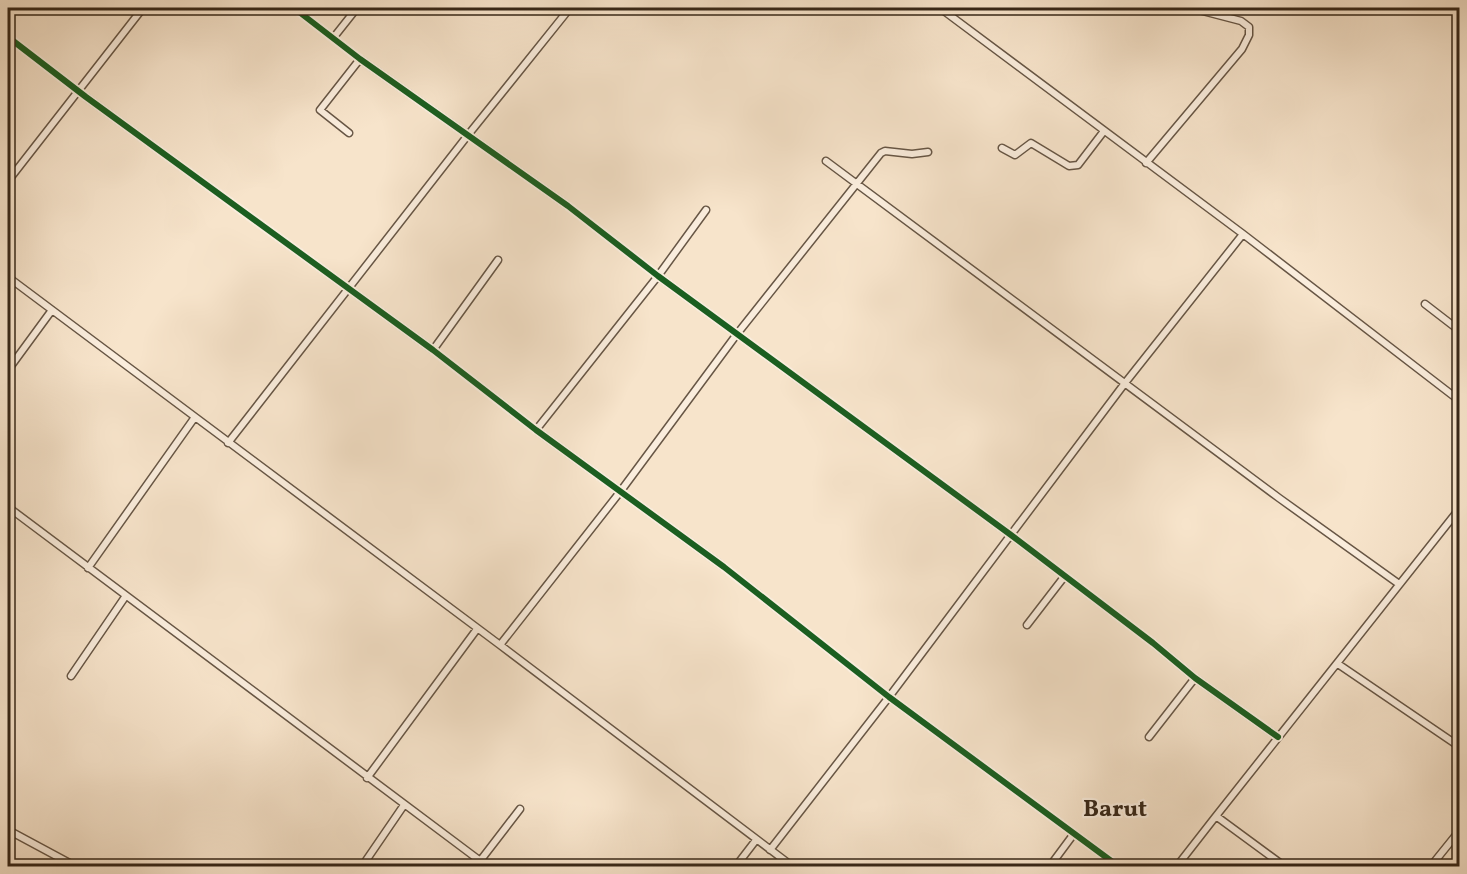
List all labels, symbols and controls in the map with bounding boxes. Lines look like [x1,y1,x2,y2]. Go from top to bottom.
district label: Barut [1083,793,1147,827]

